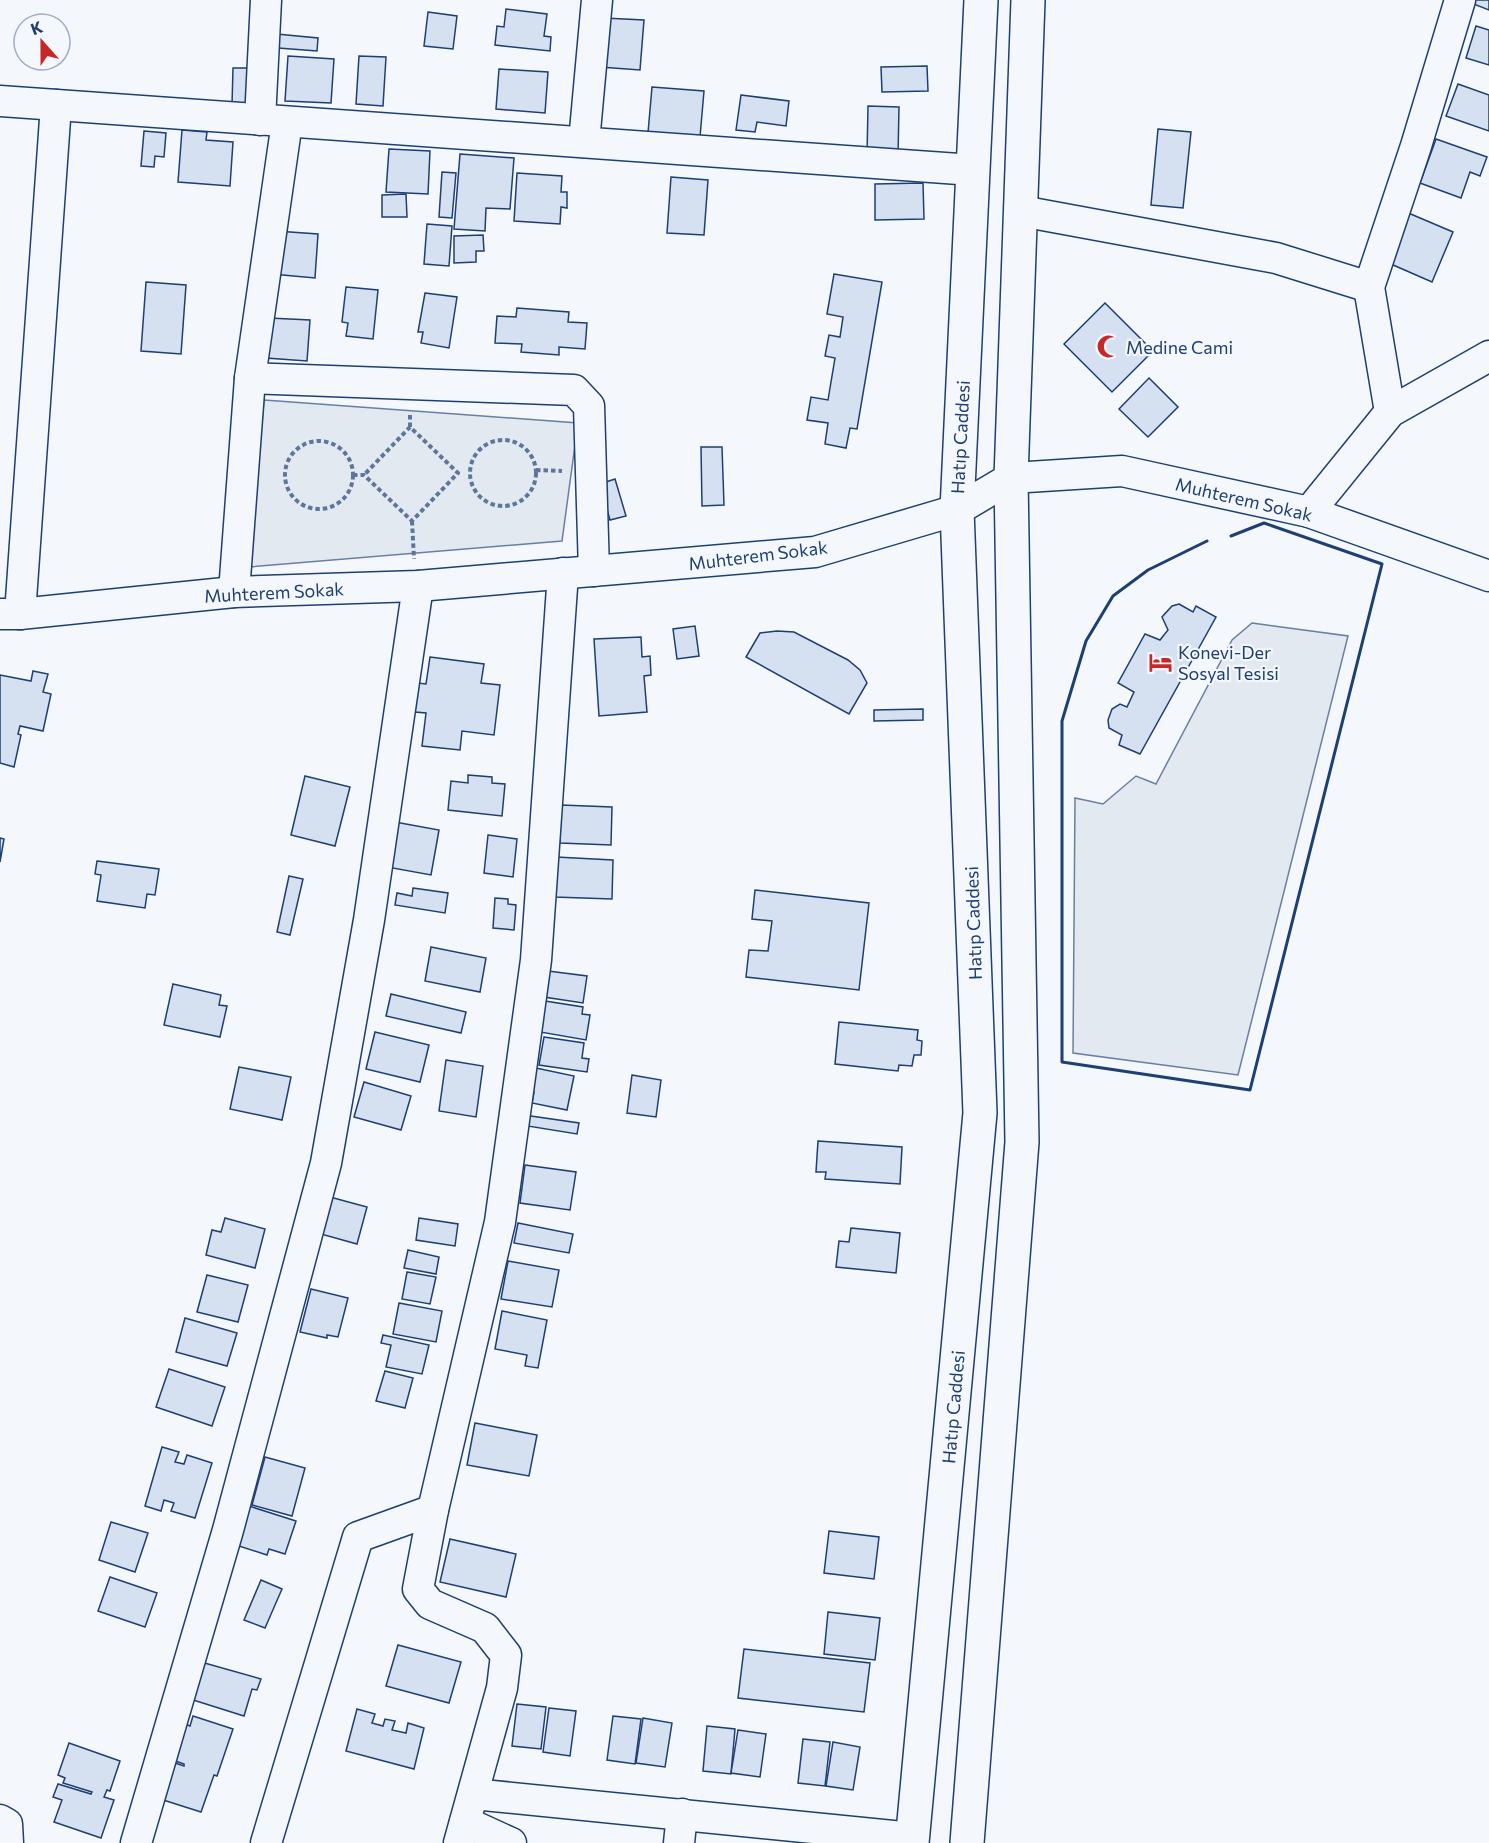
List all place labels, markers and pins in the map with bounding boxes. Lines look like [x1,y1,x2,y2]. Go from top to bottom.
mosque icon: Medine Cami [1095,334,1121,360]
place label: Medine Cami [1126,336,1233,358]
place label: Konevi-Der Sosyal Tesisi [1178,641,1279,684]
hotel icon: Konevi-Der Sosyal Tesisi [1147,649,1173,675]

